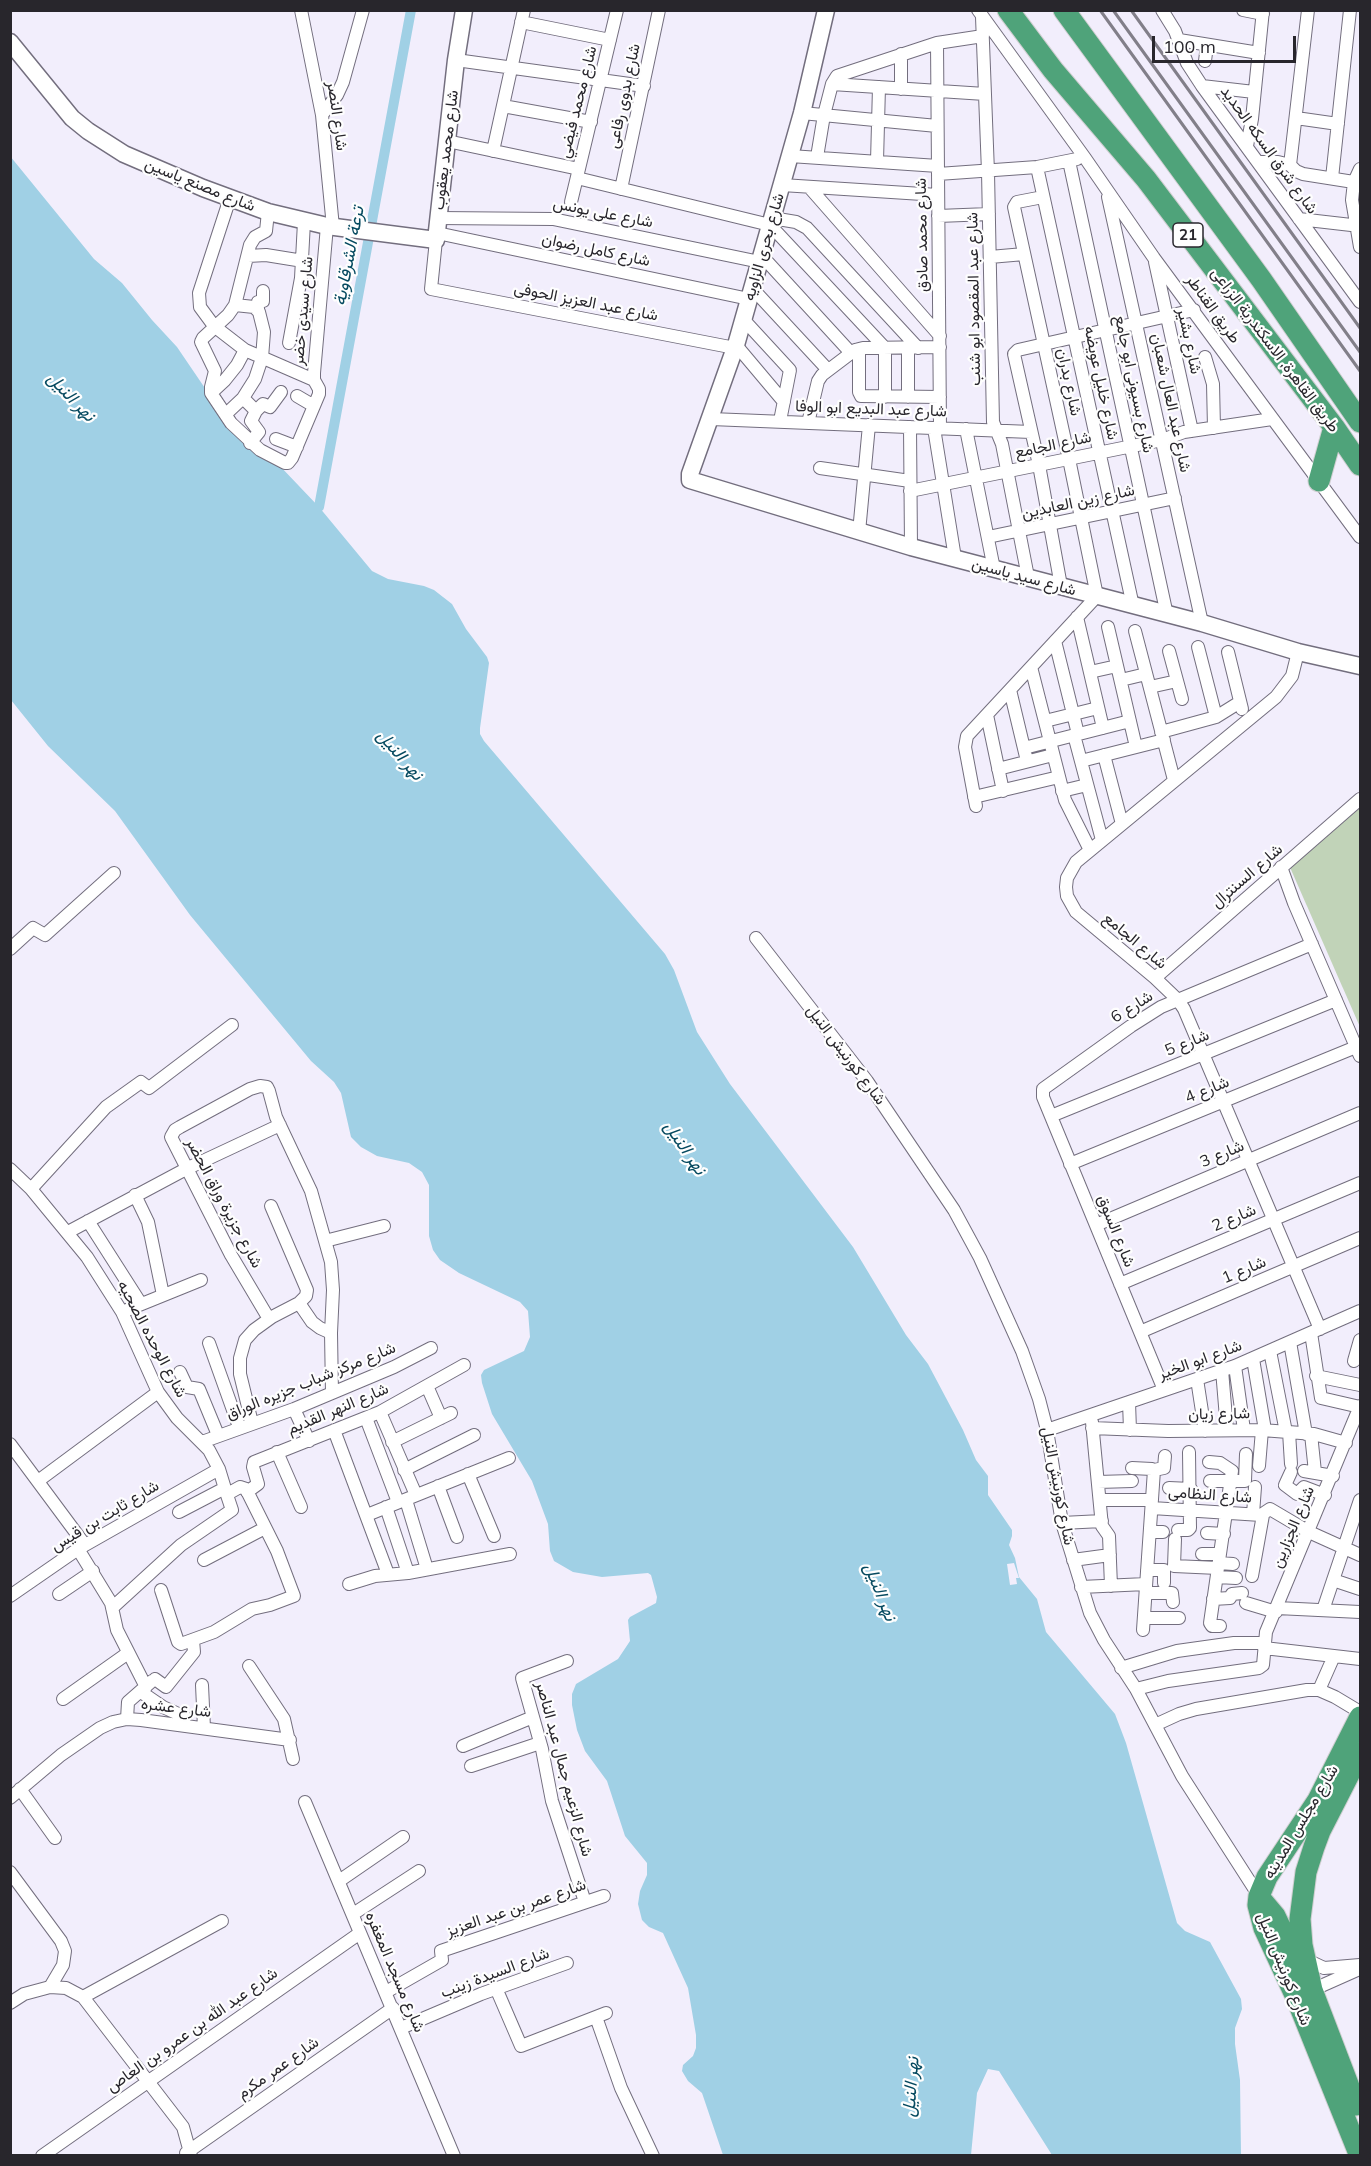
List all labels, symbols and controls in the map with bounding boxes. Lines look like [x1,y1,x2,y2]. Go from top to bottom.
scale bar [1155,24,1299,62]
text: 100 m [1163,35,1216,58]
street label: شارع بدوى رفاعى [604,42,644,150]
street label: شارع محمد فيضي [555,44,601,160]
street label: شارع النصر [323,80,351,152]
street label: شارع شرق السكه الحديد [1216,82,1322,218]
street label: شارع محمد يعقوب [429,89,463,211]
street label: شارع مصنع ياسين [142,154,258,216]
street label: شارع محمد صادق [911,178,933,292]
street label: شارع بحرى الزاويه [739,191,789,303]
street label: شارع على يونس [551,194,655,232]
water label: ترعة الشرقاوية [329,205,369,307]
street label: شارع عبد المقصود ابو شنب [963,212,985,386]
road number: 21 [1173,223,1203,247]
street label: شارع كامل رضوان [540,229,652,271]
street label: شارع سيدى خضر [289,256,317,366]
street label: طريق القاهرة, الاسكندرية الزراعى [1207,264,1343,436]
street label: طريق القناطر [1182,271,1244,347]
street label: شارع عبد العزيز الحوفى [512,279,660,325]
street label: شارع بشير [1173,306,1205,376]
street label: شارع بسيونى ابو جامع [1110,313,1158,455]
street label: شارع خليل عويضه [1080,324,1122,442]
street label: شارع عبد العال شعبان [1147,332,1195,474]
street label: شارع بدران [1052,347,1086,417]
water label: نهر النيل [42,368,100,426]
street label: شارع عبد البديع ابو الوفا [795,397,947,421]
street label: شارع الجامع [1013,428,1093,462]
street label: شارع زين العابدين [1020,481,1136,523]
street label: شارع سيد ياسين [970,554,1078,600]
water label: نهر النيل [372,725,428,785]
street label: شارع السنترال [1207,840,1287,912]
street label: شارع الجامع [1099,909,1171,973]
street label: شارع 6 [1107,987,1157,1027]
street label: شارع كورنيش النيل [802,1001,890,1109]
street label: شارع 5 [1162,1025,1212,1061]
street label: شارع 4 [1182,1072,1232,1108]
water label: نهر النيل [659,1117,711,1179]
street label: شارع جزيرة وراق الحضر [181,1134,267,1272]
street label: شارع 3 [1197,1136,1247,1172]
street label: شارع السوق [1093,1192,1139,1270]
street label: شارع 2 [1209,1200,1259,1236]
street label: شارع 1 [1219,1252,1269,1288]
street label: شارع الوحده الصحيه [113,1277,191,1401]
street label: شارع ابو الخير [1155,1336,1245,1384]
street label: شارع مركز شباب جزيره الوراق [223,1338,399,1424]
street label: شارع النهر القديم [284,1379,392,1439]
street label: شارع زيان [1188,1404,1250,1424]
street label: شارع كورنيش النيل [1037,1425,1079,1547]
street label: شارع ثابت بن قيس [47,1476,163,1556]
street label: شارع النظامى [1167,1482,1253,1508]
street label: شارع الجزارين [1267,1483,1319,1571]
water label: نهر النيل [859,1560,901,1624]
street label: شارع الزعيم جمال عبد الناصر [531,1679,597,1859]
street label: شارع عشره [140,1694,212,1722]
street label: شارع مجلس المدينه [1259,1762,1343,1882]
street label: شارع عمر بن عبد العزيز [444,1875,588,1941]
street label: شارع مسجد المغفره [361,1909,429,2035]
street label: شارع كورنيش النيل [1253,1910,1315,2028]
street label: شارع السيدة زينب [438,1943,552,2003]
street label: شارع عبد الله بن عمرو بن العاص [103,1963,281,2097]
street label: شارع عمر مكرم [233,2033,323,2103]
water label: نهر النيل [898,2056,924,2118]

